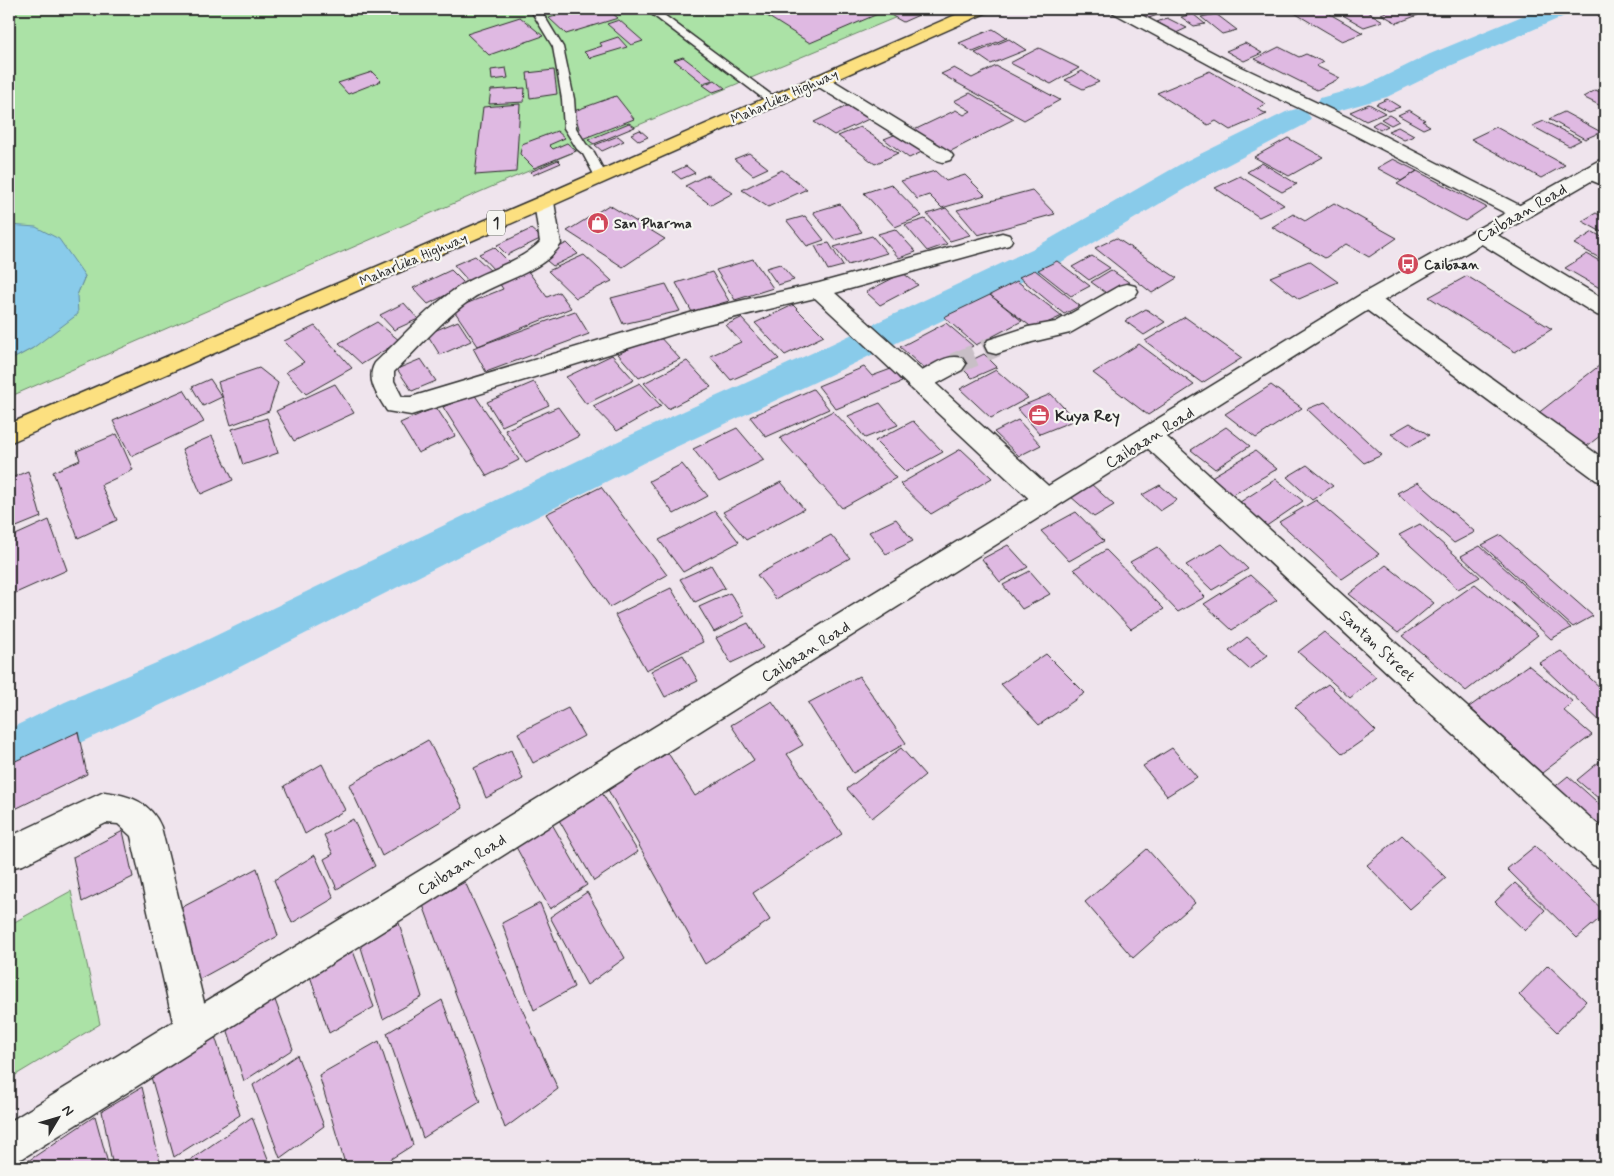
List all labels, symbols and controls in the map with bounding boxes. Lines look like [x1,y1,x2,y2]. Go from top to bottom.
street label: Maharlika Highway [728,65,841,130]
street label: Caibaan Road [1473,179,1571,248]
road number: 1 [487,210,505,236]
shop icon: San Pharma [586,211,610,235]
place label: San Pharma [614,215,692,233]
street label: Maharlika Highway [357,229,471,292]
bus stop icon: Caibaan [1396,252,1420,276]
place label: Caibaan [1424,256,1480,274]
office icon: Kuya Rey [1027,403,1051,427]
street label: Caibaan Road [1101,403,1198,474]
place label: Kuya Rey [1055,406,1120,427]
street label: Santan Street [1334,605,1419,687]
street label: Caibaan Road [757,617,854,688]
street label: Caibaan Road [413,830,510,901]
north arrow [32,1094,82,1144]
text: N [57,1101,77,1120]

